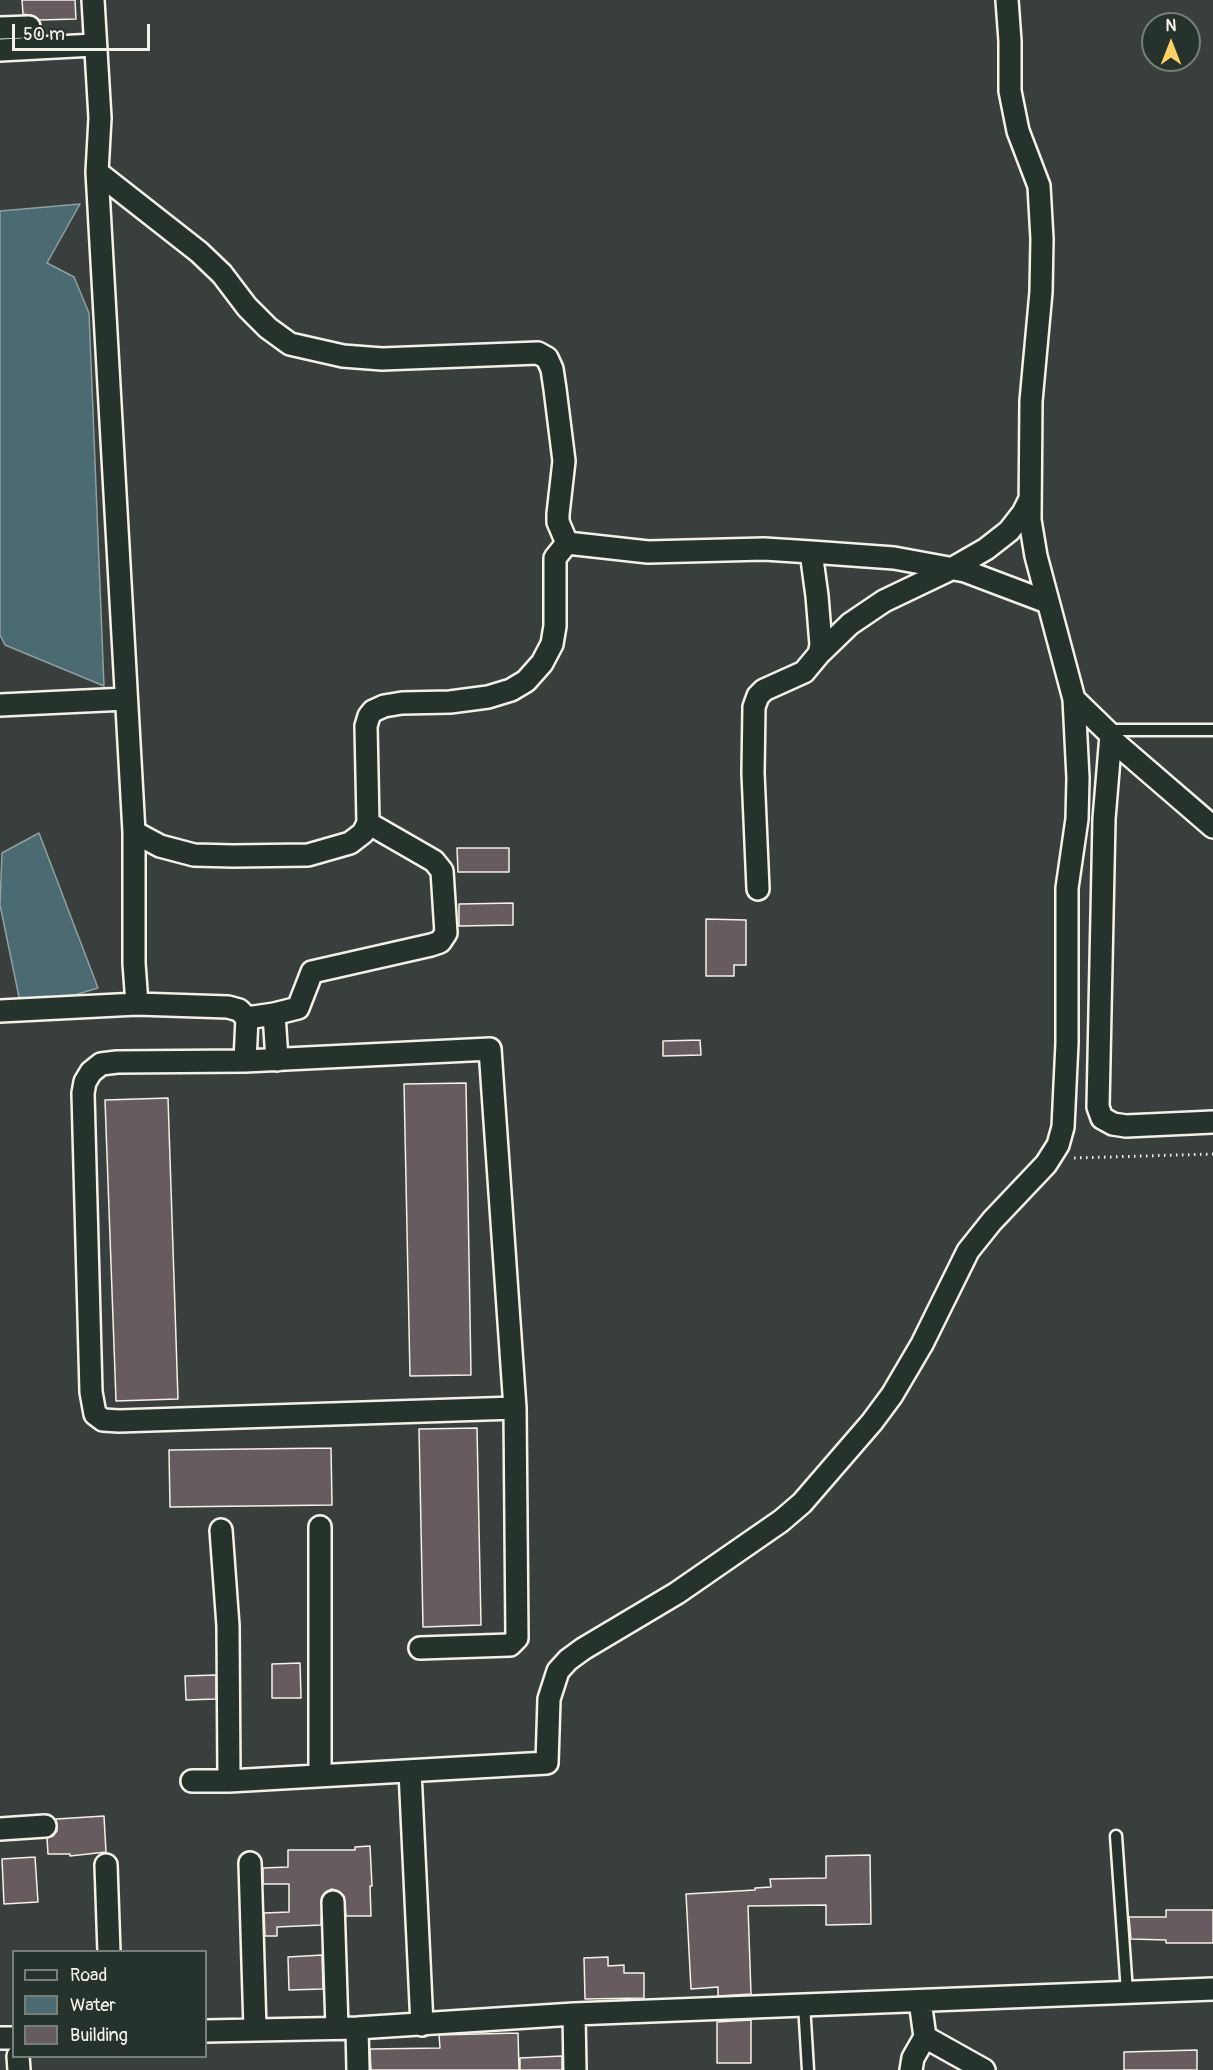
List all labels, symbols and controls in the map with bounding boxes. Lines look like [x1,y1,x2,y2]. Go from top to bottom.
scale bar [15,12,153,50]
north arrow [1141,12,1201,72]
text: N [1166,16,1176,36]
text: 50 m [23,23,65,46]
legend [12,1950,207,2058]
text: Road [70,1964,107,1987]
text: Water [70,1994,116,2017]
text: Building [70,2024,128,2047]

